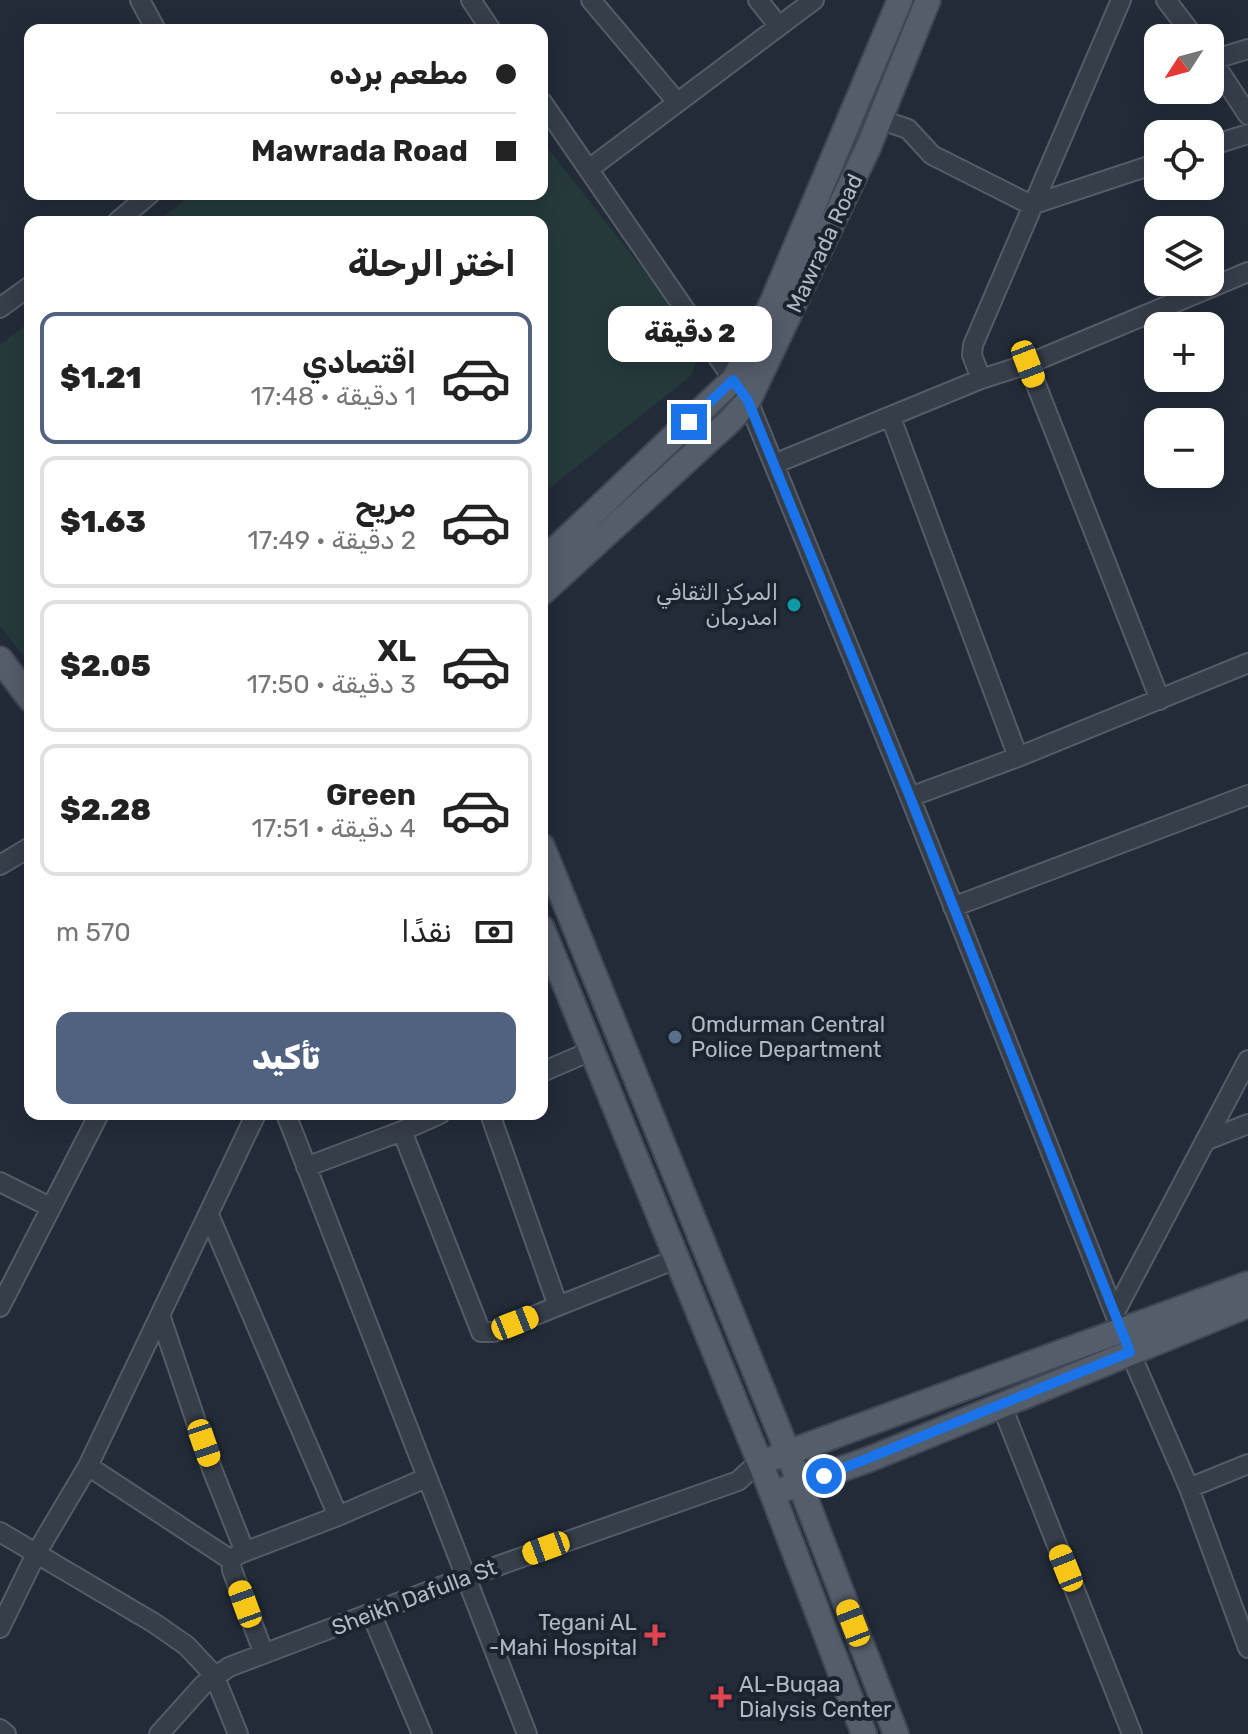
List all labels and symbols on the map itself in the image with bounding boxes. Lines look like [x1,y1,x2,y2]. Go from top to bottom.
north arrow [1144,24,1224,104]
street label: Mawrada Road [780,169,868,317]
callout: 2 دقيقة [607,306,771,362]
car [1008,337,1048,391]
route end [671,404,707,440]
place label: المركز الثقافي امدرمان [656,579,778,631]
marker: المركز الثقافي امدرمان [785,596,803,614]
place label: Omdurman Central Police Department [691,1011,885,1063]
marker: Omdurman Central Police Department [666,1028,684,1046]
car [488,1303,542,1343]
car [185,1416,223,1470]
route start [806,1458,842,1494]
car [519,1529,573,1567]
car [1046,1541,1086,1595]
street label: Sheikh Dafulla St [328,1553,501,1641]
car [226,1577,264,1631]
car [833,1596,873,1650]
place label: Tegani AL -Mahi Hospital [489,1609,637,1661]
marker: Tegani AL -Mahi Hospital [644,1624,666,1646]
place label: AL-Buqaa Dialysis Center [739,1671,892,1723]
marker: AL-Buqaa Dialysis Center [710,1686,732,1708]

